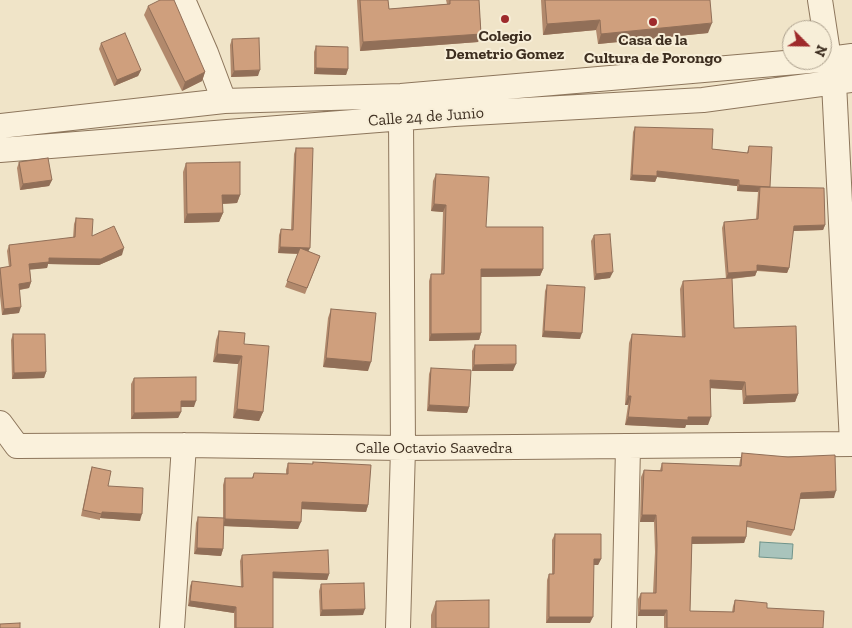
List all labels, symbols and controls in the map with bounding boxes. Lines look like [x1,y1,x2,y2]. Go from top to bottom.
marker: Colegio Demetrio Gomez [499,13,511,25]
marker: Casa de la Cultura de Porongo [647,16,659,28]
north arrow [782,20,832,70]
place label: Colegio Demetrio Gomez [446,26,564,64]
place label: Casa de la Cultura de Porongo [584,30,722,68]
text: N [810,42,830,59]
street label: Calle 24 de Junio [367,103,485,131]
street label: Calle Octavio Saavedra [356,438,512,458]

